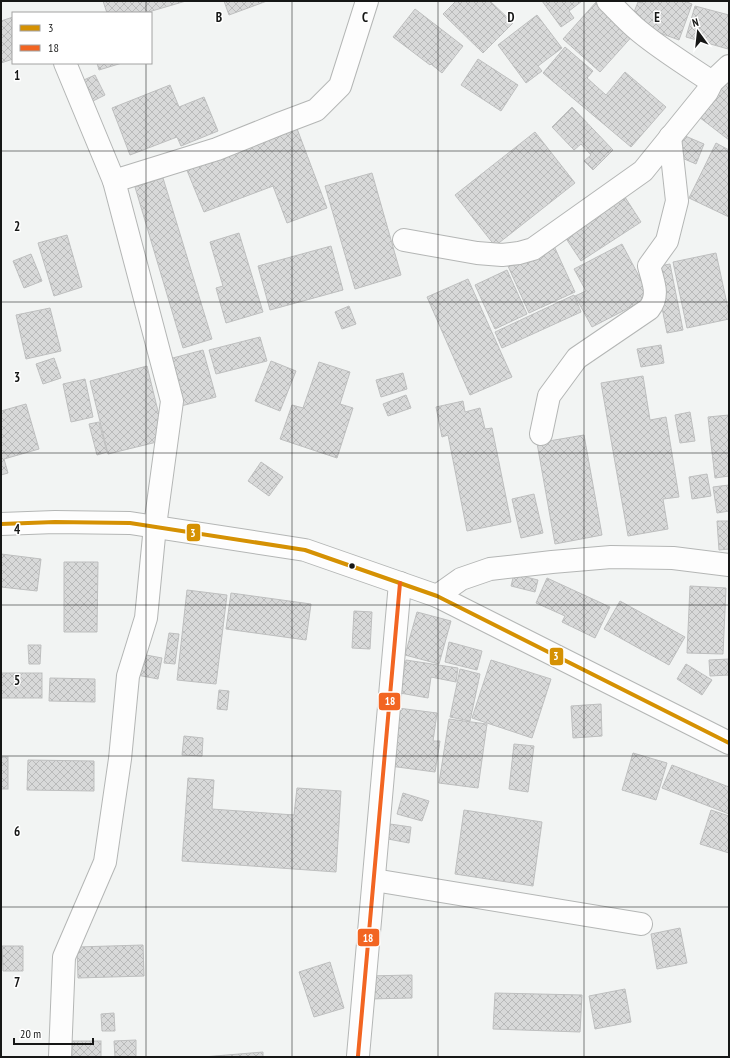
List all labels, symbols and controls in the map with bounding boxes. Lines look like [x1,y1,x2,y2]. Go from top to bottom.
text: B [216,9,222,26]
text: C [362,9,368,26]
text: D [508,9,515,26]
text: E [654,9,660,26]
legend [12,12,152,64]
north arrow [678,12,718,52]
text: N [691,15,700,30]
text: 3 [48,20,53,35]
text: 18 [48,40,59,55]
text: 1 [14,67,20,84]
text: 2 [14,218,20,235]
text: 3 [14,369,20,386]
text: 4 [14,521,21,538]
line badge: 3 [186,523,201,542]
text: 3 [190,526,196,540]
unlabelled marker [347,561,357,571]
line badge: 3 [549,647,564,666]
text: 3 [553,649,559,663]
text: 5 [14,672,20,689]
line badge: 18 [378,692,401,711]
text: 18 [385,694,395,708]
text: 6 [14,823,20,840]
line badge: 18 [357,928,380,947]
text: 18 [363,931,373,945]
text: 7 [14,974,20,991]
scale bar [14,1020,93,1046]
text: 20 m [20,1026,41,1041]

